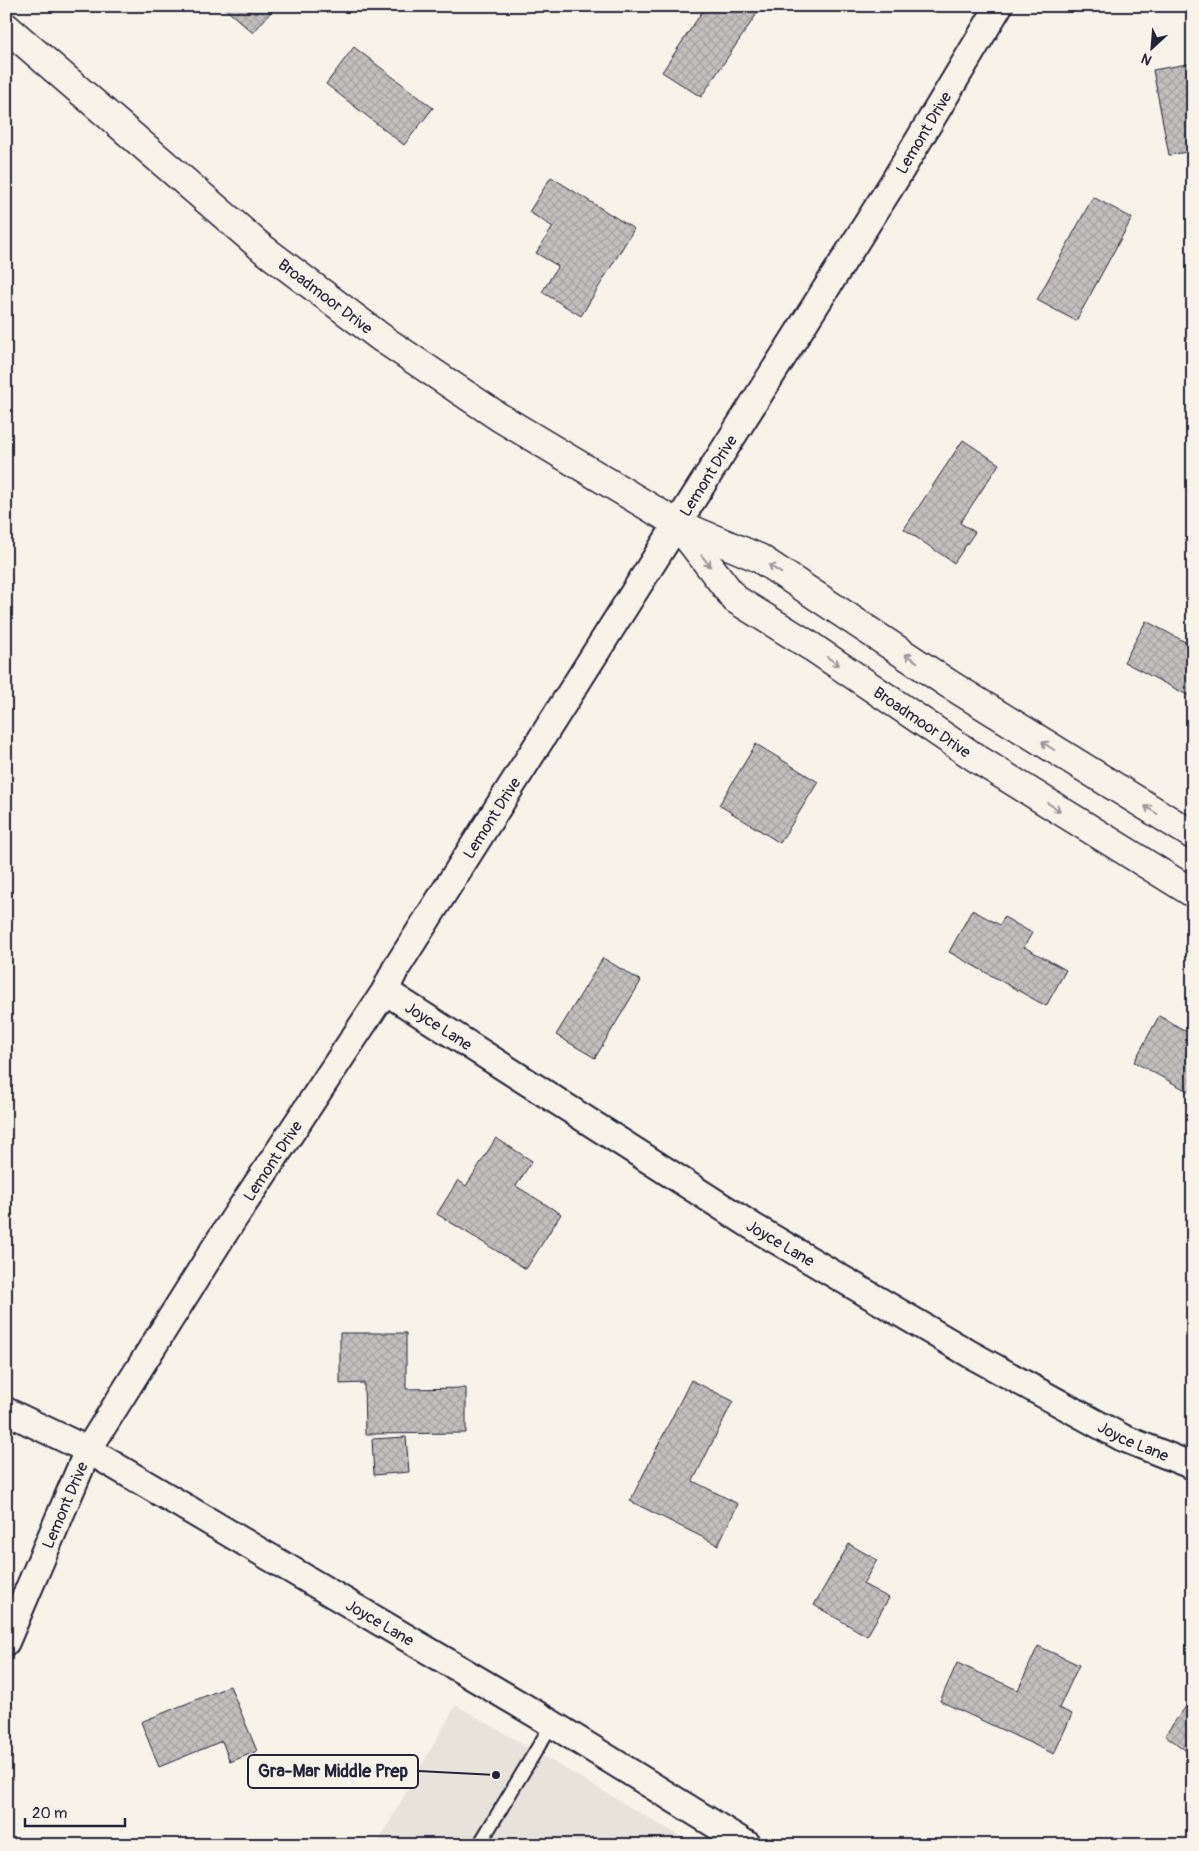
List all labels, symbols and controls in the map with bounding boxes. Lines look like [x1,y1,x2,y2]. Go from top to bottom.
north arrow [1126,22,1176,72]
text: N [1139,50,1155,69]
street label: Lemont Drive [892,88,956,178]
street label: Broadmoor Drive [274,255,376,339]
street label: Lemont Drive [676,431,742,520]
one-way arrow [701,554,712,567]
one-way arrow [769,564,783,574]
one-way arrow [904,653,918,664]
one-way arrow [825,656,839,666]
street label: Broadmoor Drive [870,683,975,763]
one-way arrow [1042,740,1056,750]
street label: Lemont Drive [459,774,525,863]
one-way arrow [1047,802,1061,812]
one-way arrow [1145,804,1159,814]
street label: Joyce Lane [401,998,476,1055]
street label: Lemont Drive [239,1117,307,1205]
street label: Joyce Lane [742,1216,818,1271]
street label: Joyce Lane [1094,1417,1172,1466]
street label: Lemont Drive [38,1459,93,1552]
street label: Joyce Lane [342,1595,417,1651]
callout: Gra-Mar Middle Prep [248,1755,418,1788]
text: Gra-Mar Middle Prep [258,1760,408,1783]
scale bar [25,1796,125,1828]
text: 20 m [32,1804,67,1823]

